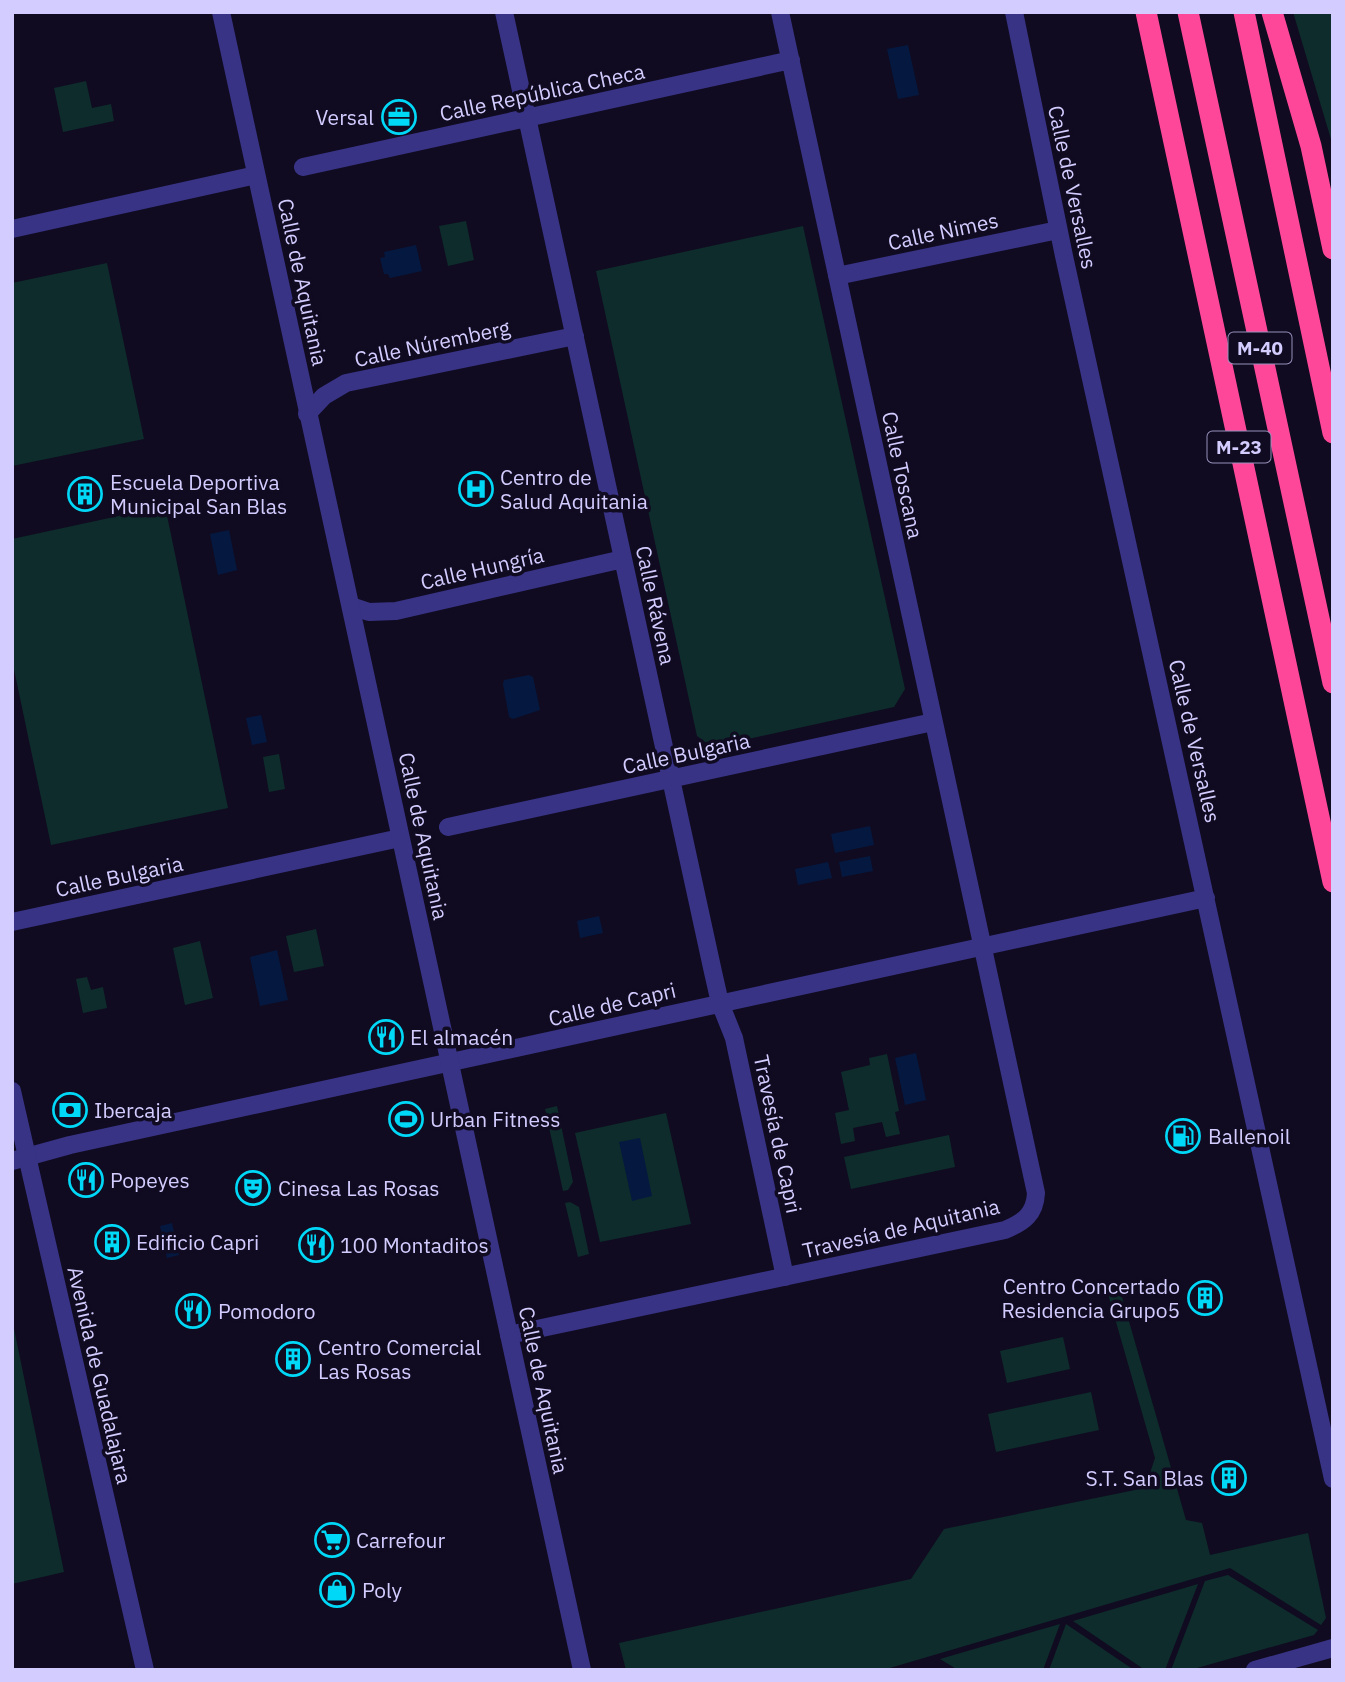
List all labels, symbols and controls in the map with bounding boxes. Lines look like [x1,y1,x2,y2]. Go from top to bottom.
street label: Calle República Checa [437,57,647,127]
office icon: Versal [380,98,418,136]
place label: Versal [315,103,374,131]
street label: Calle de Versalles [1042,103,1104,271]
street label: Calle de Aquitania [272,196,334,368]
street label: Calle Nimes [885,206,1001,256]
street label: Calle Núremberg [352,313,512,373]
road number: M-40 [1228,332,1292,364]
street label: Calle Toscana [876,409,930,541]
road number: M-23 [1208,432,1270,462]
place label: Centro de Salud Aquitania [500,463,648,515]
place label: Escuela Deportiva Municipal San Blas [110,468,287,520]
hospital icon: Centro de Salud Aquitania [457,470,495,508]
building icon: Escuela Deportiva Municipal San Blas [66,475,104,513]
street label: Calle Hungría [417,540,547,596]
street label: Calle Rávena [630,543,682,667]
street label: Calle de Versalles [1163,657,1227,825]
street label: Calle Bulgaria [620,726,752,780]
street label: Calle de Aquitania [393,750,455,922]
street label: Calle Bulgaria [53,849,185,903]
street label: Calle de Capri [545,976,679,1032]
restaurant icon: El almacén [367,1018,405,1056]
place label: El almacén [410,1023,513,1051]
street label: Travesía de Capri [748,1052,808,1216]
bank icon: Ibercaja [51,1091,89,1129]
place label: Ibercaja [94,1096,172,1124]
sports icon: Urban Fitness [387,1100,425,1138]
place label: Urban Fitness [430,1105,560,1133]
fuel station icon: Ballenoil [1164,1117,1202,1155]
place label: Ballenoil [1208,1122,1291,1150]
restaurant icon: Popeyes [67,1161,105,1199]
place label: Popeyes [110,1166,190,1194]
theatre icon: Cinesa Las Rosas [234,1169,272,1207]
place label: Cinesa Las Rosas [278,1174,440,1202]
street label: Travesía de Aquitania [800,1192,1002,1264]
building icon: Edificio Capri [93,1223,131,1261]
restaurant icon: 100 Montaditos [297,1226,335,1264]
place label: Edificio Capri [136,1228,259,1256]
place label: 100 Montaditos [340,1231,489,1259]
street label: Avenida de Guadalajara [61,1264,139,1486]
place label: Centro Concertado Residencia Grupo5 [1001,1272,1180,1324]
building icon: Centro Concertado Residencia Grupo5 [1186,1279,1224,1317]
restaurant icon: Pomodoro [174,1292,212,1330]
place label: Pomodoro [218,1297,315,1325]
street label: Calle de Aquitania [513,1304,575,1476]
place label: Centro Comercial Las Rosas [318,1333,481,1385]
building icon: Centro Comercial Las Rosas [274,1340,312,1378]
building icon: S.T. San Blas [1210,1459,1248,1497]
place label: S.T. San Blas [1086,1464,1204,1492]
supermarket icon: Carrefour [313,1521,351,1559]
place label: Carrefour [356,1526,446,1554]
shop icon: Poly [318,1571,356,1609]
place label: Poly [362,1576,403,1604]

